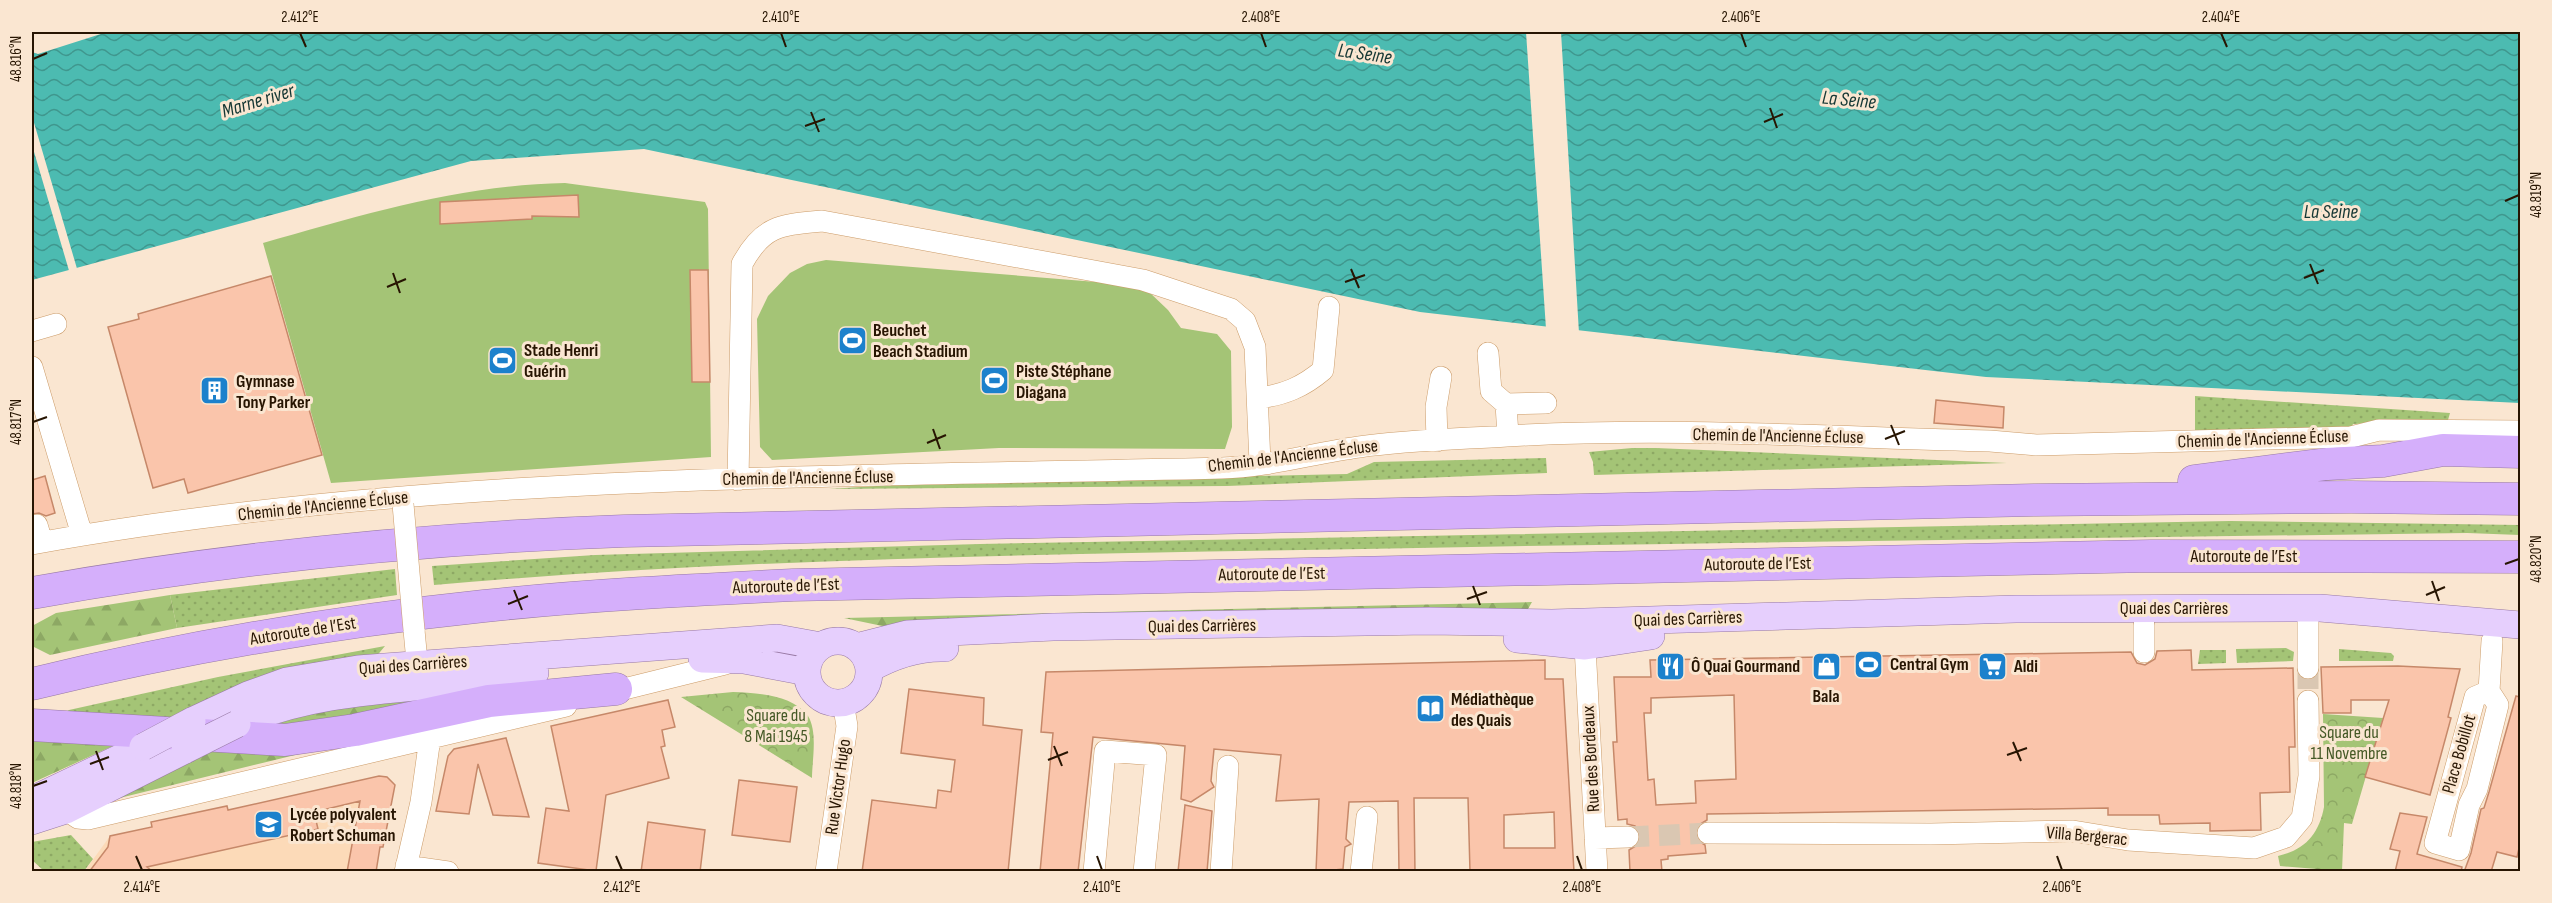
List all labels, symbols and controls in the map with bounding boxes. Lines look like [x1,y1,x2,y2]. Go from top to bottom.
text: 2.412°E [281,8,319,27]
text: 2.410°E [762,8,800,27]
text: 2.408°E [1242,8,1280,27]
text: 2.406°E [1721,8,1761,27]
text: 2.404°E [2202,8,2240,27]
text: 48.816°N [7,36,26,82]
water label: La Seine [1336,38,1394,70]
water label: Marne river [219,78,299,123]
water label: La Seine [1821,86,1877,114]
text: 48.819°N [2527,172,2546,218]
water label: La Seine [2304,200,2358,224]
place label: Beuchet Beach Stadium [873,320,968,362]
sports icon: Beuchet Beach Stadium [836,324,868,356]
place label: Stade Henri Guérin [524,340,598,382]
sports icon: Stade Henri Guérin [487,344,519,376]
place label: Piste Stéphane Diagana [1016,361,1112,403]
sports icon: Piste Stéphane Diagana [979,365,1011,397]
place label: Gymnase Tony Parker [236,371,311,413]
building icon: Gymnase Tony Parker [199,375,231,407]
text: 48.817°N [7,399,26,445]
street label: Chemin de l'Ancienne Écluse [1692,424,1864,448]
street label: Chemin de l'Ancienne Écluse [2177,426,2349,452]
street label: Chemin de l'Ancienne Écluse [1207,435,1379,477]
street label: Chemin de l'Ancienne Écluse [722,466,894,490]
street label: Chemin de l'Ancienne Écluse [237,487,409,525]
text: 48.820°N [2527,535,2546,583]
street label: Autoroute de l’Est [2190,546,2298,567]
street label: Autoroute de l’Est [1703,553,1812,575]
street label: Autoroute de l’Est [1217,563,1326,585]
street label: Autoroute de l’Est [731,574,840,598]
street label: Quai des Carrières [2120,598,2228,619]
street label: Quai des Carrières [1633,607,1743,631]
street label: Autoroute de l’Est [248,612,358,650]
street label: Quai des Carrières [1148,615,1256,637]
sports icon: Central Gym [1853,648,1885,680]
restaurant icon: Ô Quai Gourmand [1654,650,1686,682]
supermarket icon: Aldi [1977,650,2009,682]
street label: Quai des Carrières [358,651,468,679]
shop icon: Bala [1810,651,1842,683]
place label: Central Gym [1890,654,1969,675]
place label: Ô Quai Gourmand [1691,656,1800,677]
place label: Aldi [2013,656,2038,677]
place label: Bala [1812,686,1840,707]
place label: Médiathèque des Quais [1451,689,1534,731]
library icon: Médiathèque des Quais [1414,693,1446,725]
park label: Square du 8 Mai 1945 [744,705,808,747]
street label: Rue des Bordeaux [1578,705,1604,813]
street label: Place Bobillot [2438,712,2480,796]
park label: Square du 11 Novembre [2310,722,2388,764]
street label: Rue Victor Hugo [821,738,855,836]
text: 48.818°N [7,763,26,809]
place label: Lycée polyvalent Robert Schuman [290,804,397,846]
school or university icon: Lycée polyvalent Robert Schuman [253,808,285,840]
street label: Villa Bergerac [2046,822,2128,850]
text: 2.414°E [124,878,160,897]
text: 2.412°E [603,878,641,897]
text: 2.410°E [1083,878,1121,897]
text: 2.408°E [1563,878,1601,897]
text: 2.406°E [2042,878,2082,897]

